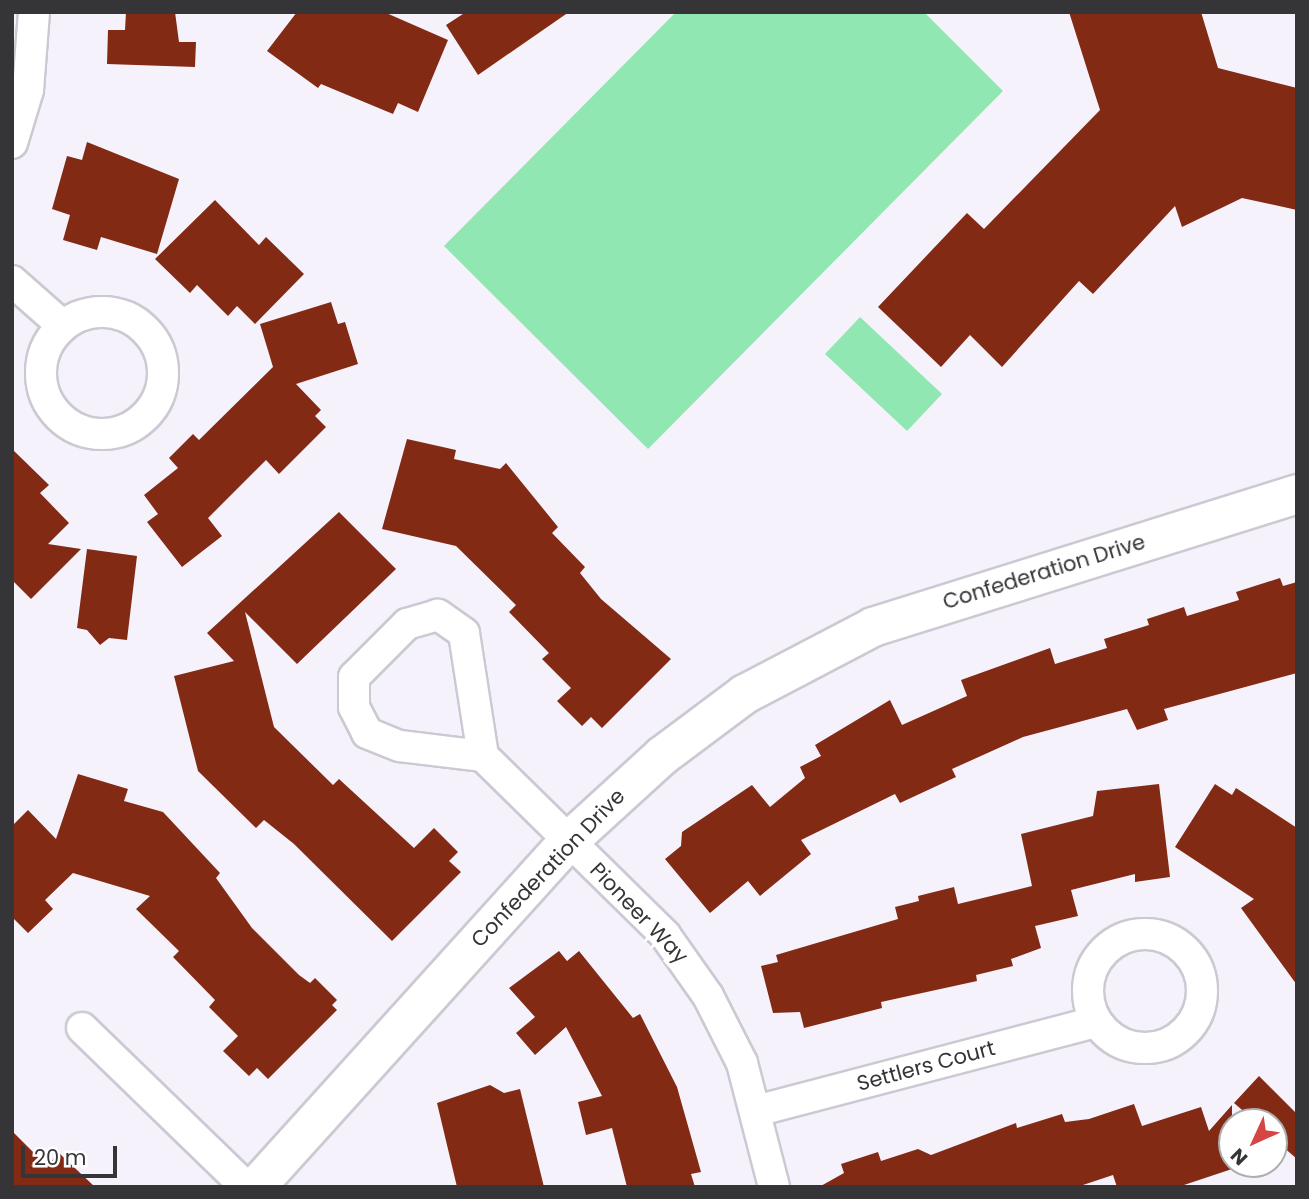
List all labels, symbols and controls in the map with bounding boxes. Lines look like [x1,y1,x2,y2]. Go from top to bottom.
street label: Confederation Drive [940,529,1148,615]
street label: Confederation Drive [466,784,630,952]
street label: Pioneer Way [585,857,693,969]
street label: Settlers Court [854,1035,998,1097]
north arrow [1218,1108,1288,1178]
scale bar [24,1132,121,1176]
text: N [1225,1142,1254,1171]
text: 20 m [34,1143,87,1172]

